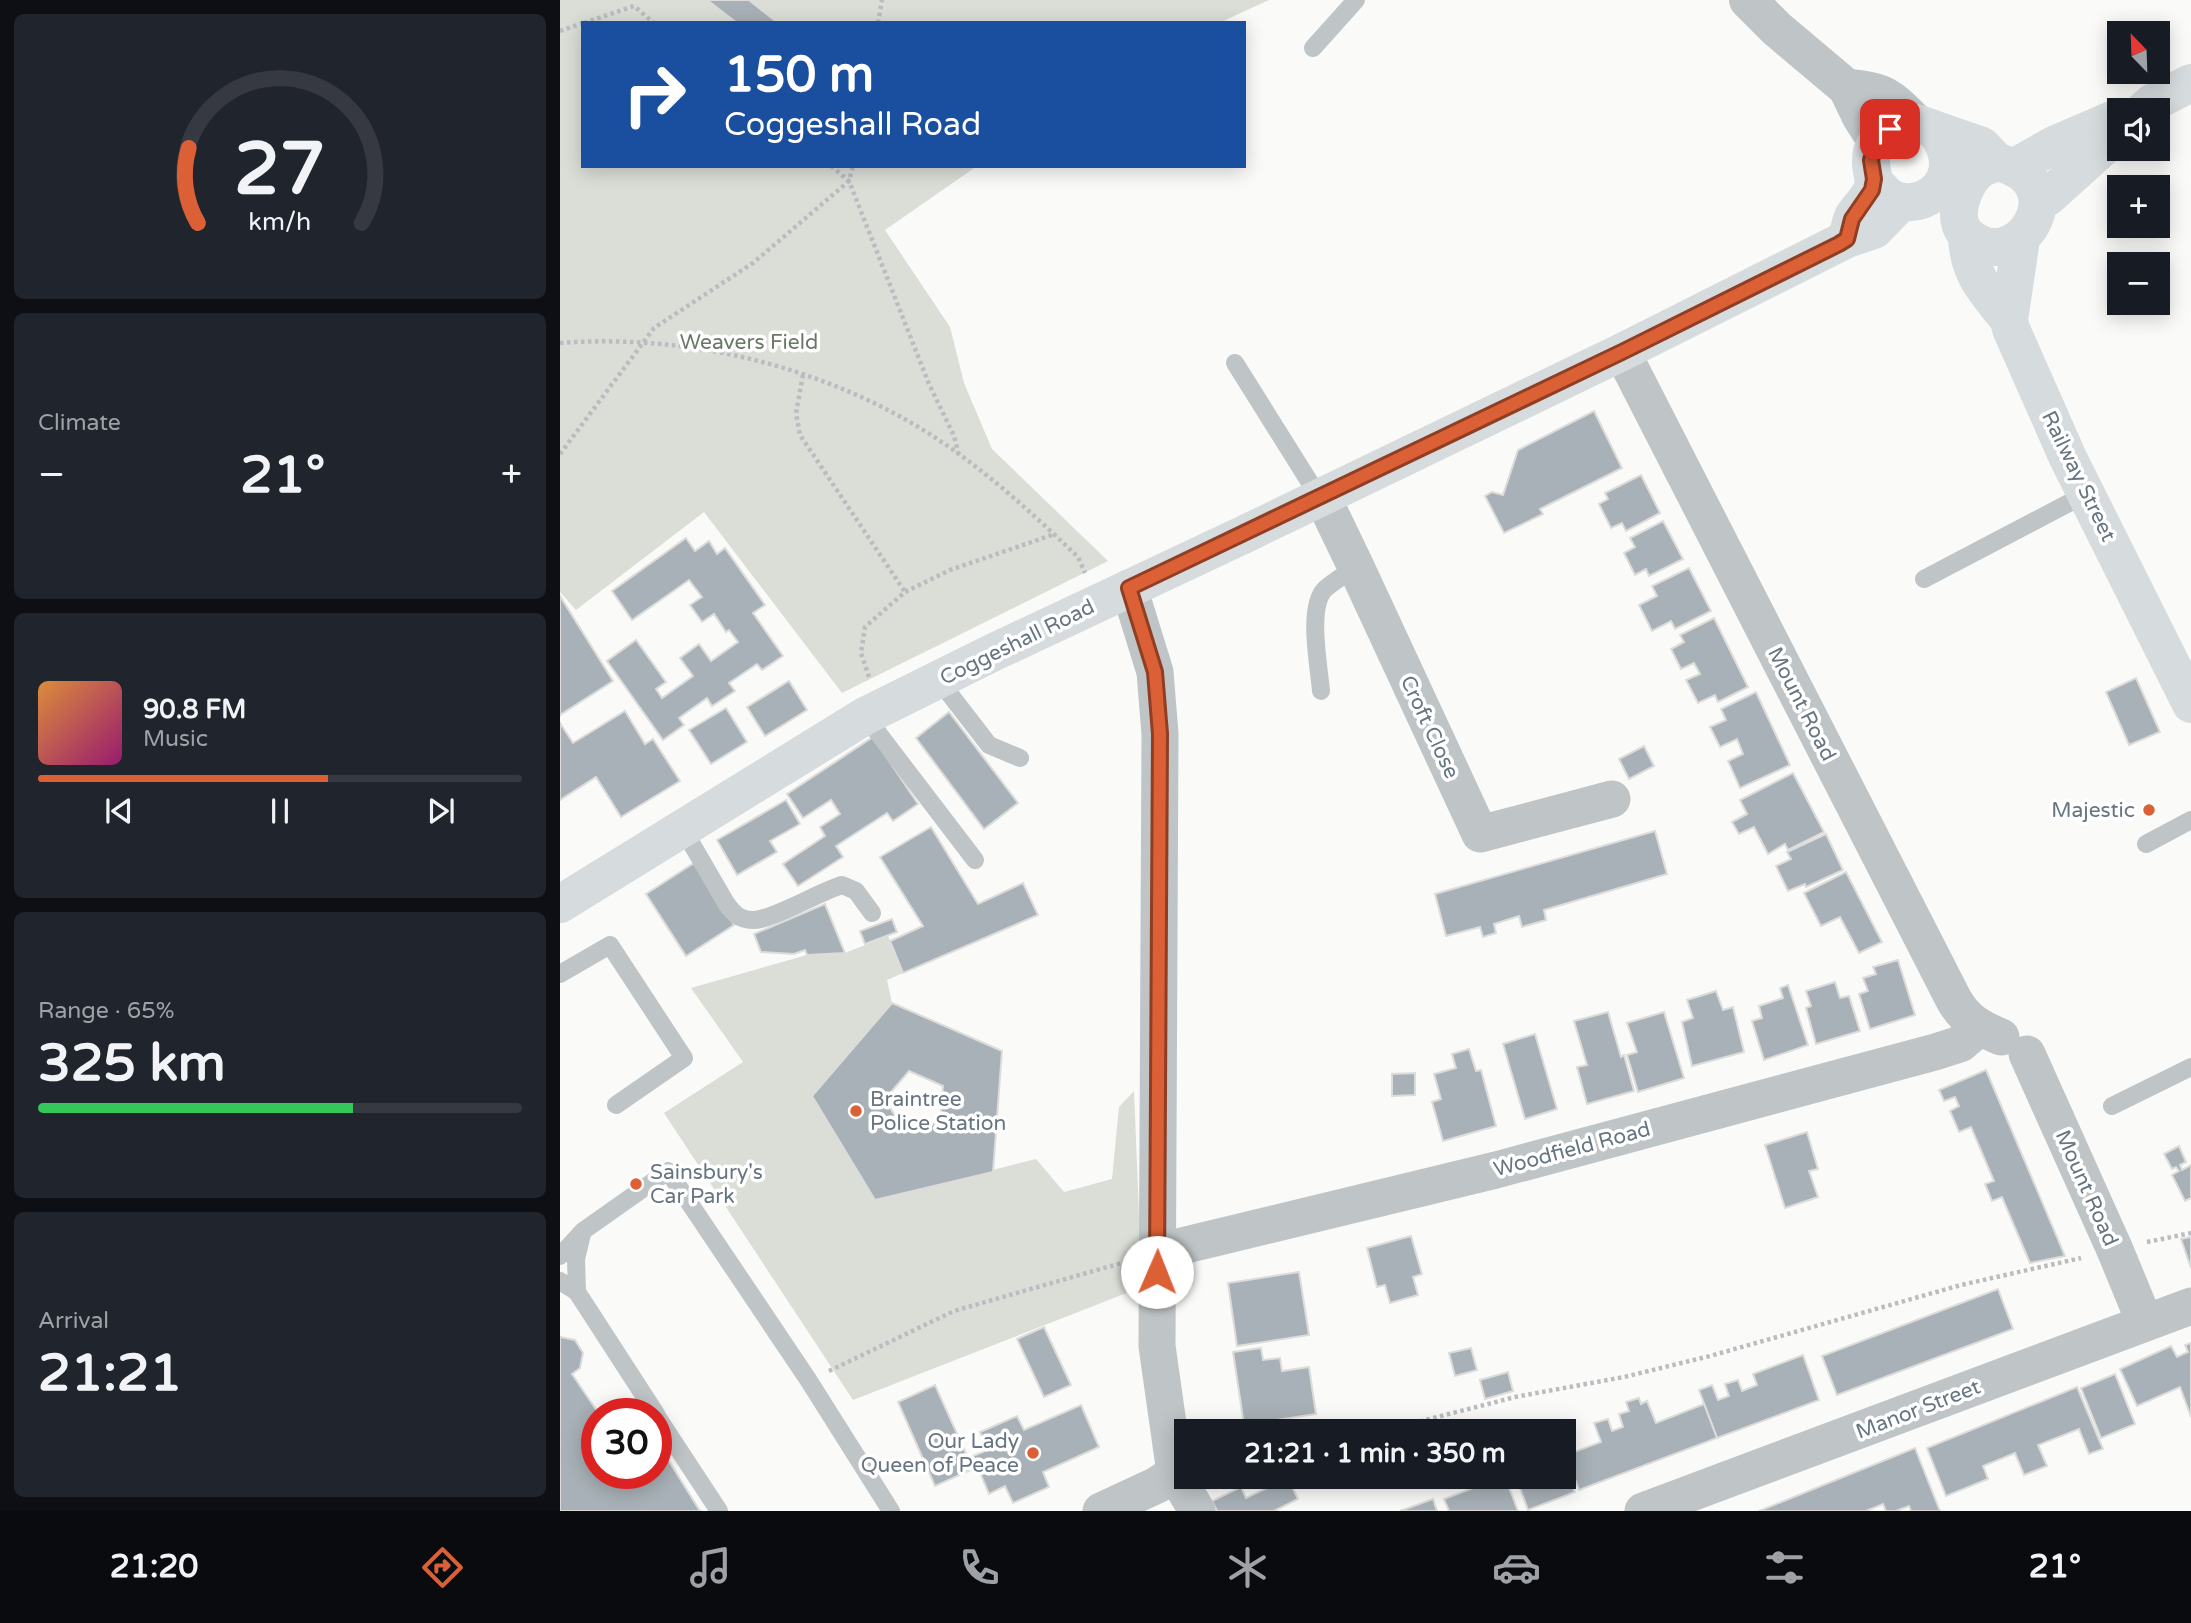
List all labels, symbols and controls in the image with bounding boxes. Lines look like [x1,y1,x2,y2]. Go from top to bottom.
north arrow [2107,21,2170,84]
map controls [2107,21,2170,315]
text: 150 m [724,46,874,105]
icon: right [609,49,700,140]
button: sound [2107,98,2170,161]
pin [1860,99,1920,159]
text: Coggeshall Road [724,106,981,144]
icon: arrive [1871,110,1909,148]
text: 27 [234,126,326,214]
button: + [2107,175,2170,238]
text: km/h [249,207,311,237]
button: − [2107,252,2170,315]
park label: Weavers Field [680,330,818,355]
street label: Railway Street [2036,407,2121,546]
text: Climate [38,409,121,437]
text: 21° [240,444,325,507]
text: − [38,452,65,498]
text: + [501,452,522,498]
street label: Coggeshall Road [936,594,1099,691]
street label: Mount Road [1762,643,1841,765]
street label: Croft Close [1395,672,1464,783]
text: 90.8 FM [143,694,246,725]
text: Music [143,725,208,753]
icon: previous [100,792,138,830]
icon: pause [261,792,299,830]
icon: next [422,792,460,830]
place label: Majestic [2051,798,2135,823]
marker: Majestic [2141,802,2157,818]
text: Range · 65% [38,997,174,1025]
text: 325 km [38,1032,226,1095]
place label: Braintree Police Station [870,1087,1006,1136]
marker: Braintree Police Station [848,1103,864,1119]
street label: Woodfield Road [1491,1117,1653,1182]
street label: Mount Road [2050,1126,2123,1250]
place label: Sainsbury's Car Park [650,1160,763,1209]
marker: Sainsbury's Car Park [628,1176,644,1192]
position arrow [1120,1235,1194,1309]
text: Arrival [38,1307,109,1335]
text: 21:21 [38,1342,182,1405]
street label: Manor Street [1852,1374,1984,1445]
speed limit sign: 30 [581,1398,672,1489]
place label: Our Lady Queen of Peace [861,1429,1019,1478]
text: 21:21 · 1 min · 350 m [1244,1438,1506,1469]
marker: Our Lady Queen of Peace [1025,1445,1041,1461]
icon: directions [418,1543,467,1592]
icon: music [686,1543,735,1592]
icon: phone [955,1543,1004,1592]
icon: climate [1223,1543,1272,1592]
icon: car [1492,1543,1541,1592]
icon: filters [1760,1543,1809,1592]
text: 21:20 [110,1548,198,1586]
text: 21° [2029,1548,2081,1586]

